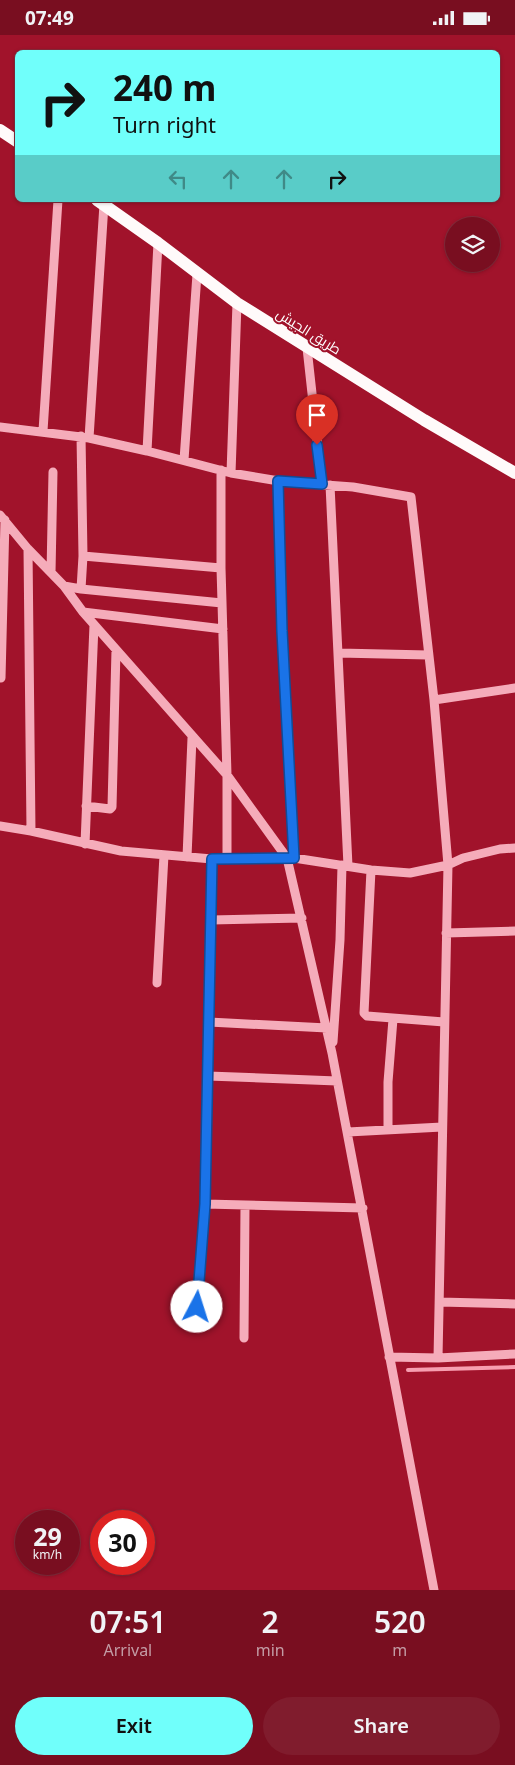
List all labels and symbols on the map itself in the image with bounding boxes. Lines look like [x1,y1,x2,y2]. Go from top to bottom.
street label: طريق الجيش [273,304,345,358]
pin [296,394,338,445]
position arrow [170,1280,222,1332]
speed limit sign: 30 [90,1510,155,1575]

